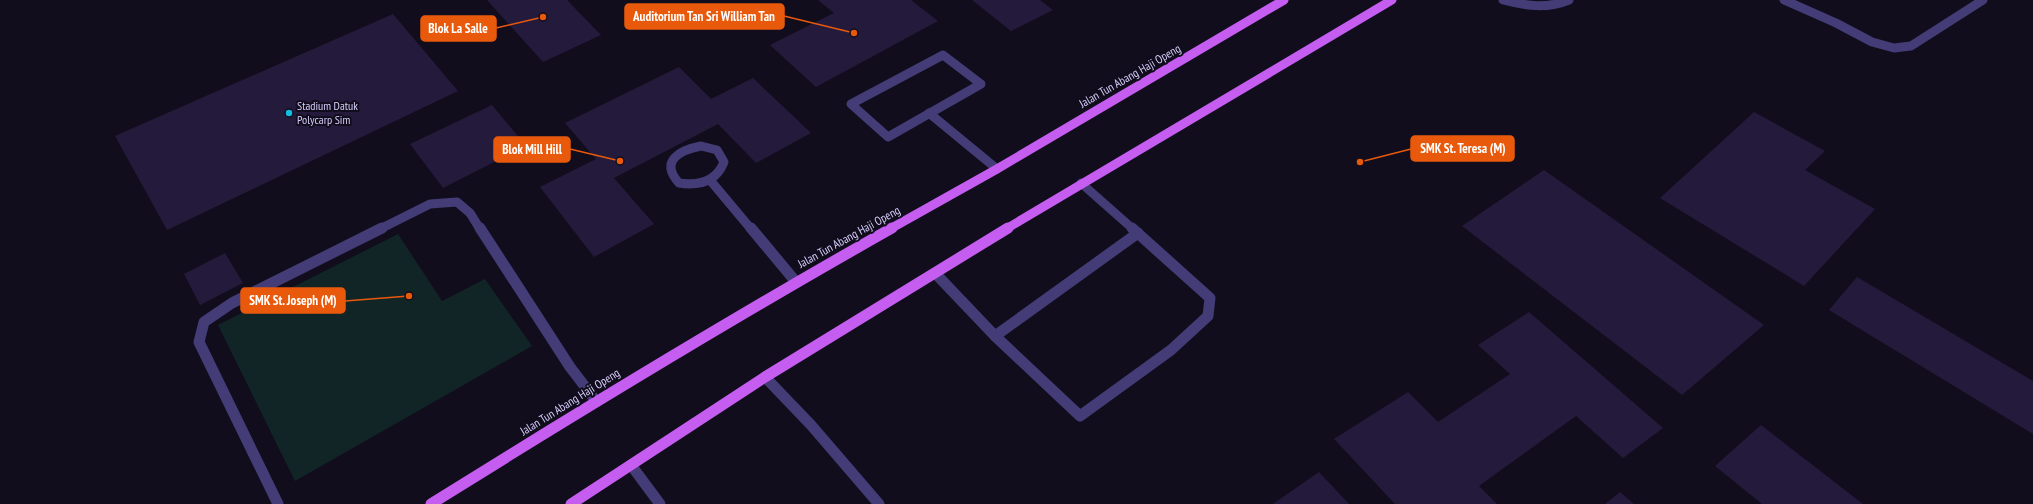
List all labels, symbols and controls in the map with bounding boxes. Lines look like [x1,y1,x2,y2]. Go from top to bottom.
callout: Auditorium Tan Sri William Tan [625,4,784,29]
text: Auditorium Tan Sri William Tan [632,8,775,25]
callout: Blok La Salle [421,16,496,41]
text: Blok La Salle [428,20,488,37]
street label: Jalan Tun Abang Haji Openg [1075,40,1183,111]
place label: Stadium Datuk Polycarp Sim [297,98,358,127]
marker: Stadium Datuk Polycarp Sim [284,108,294,118]
callout: SMK St. Teresa (M) [1411,136,1514,161]
callout: Blok Mill Hill [494,137,570,162]
text: SMK St. Teresa (M) [1420,140,1506,157]
text: Blok Mill Hill [502,141,563,158]
street label: Jalan Tun Abang Haji Openg [794,202,903,271]
callout: SMK St. Joseph (M) [241,288,345,313]
text: SMK St. Joseph (M) [249,292,337,309]
street label: Jalan Tun Abang Haji Openg [516,365,622,439]

